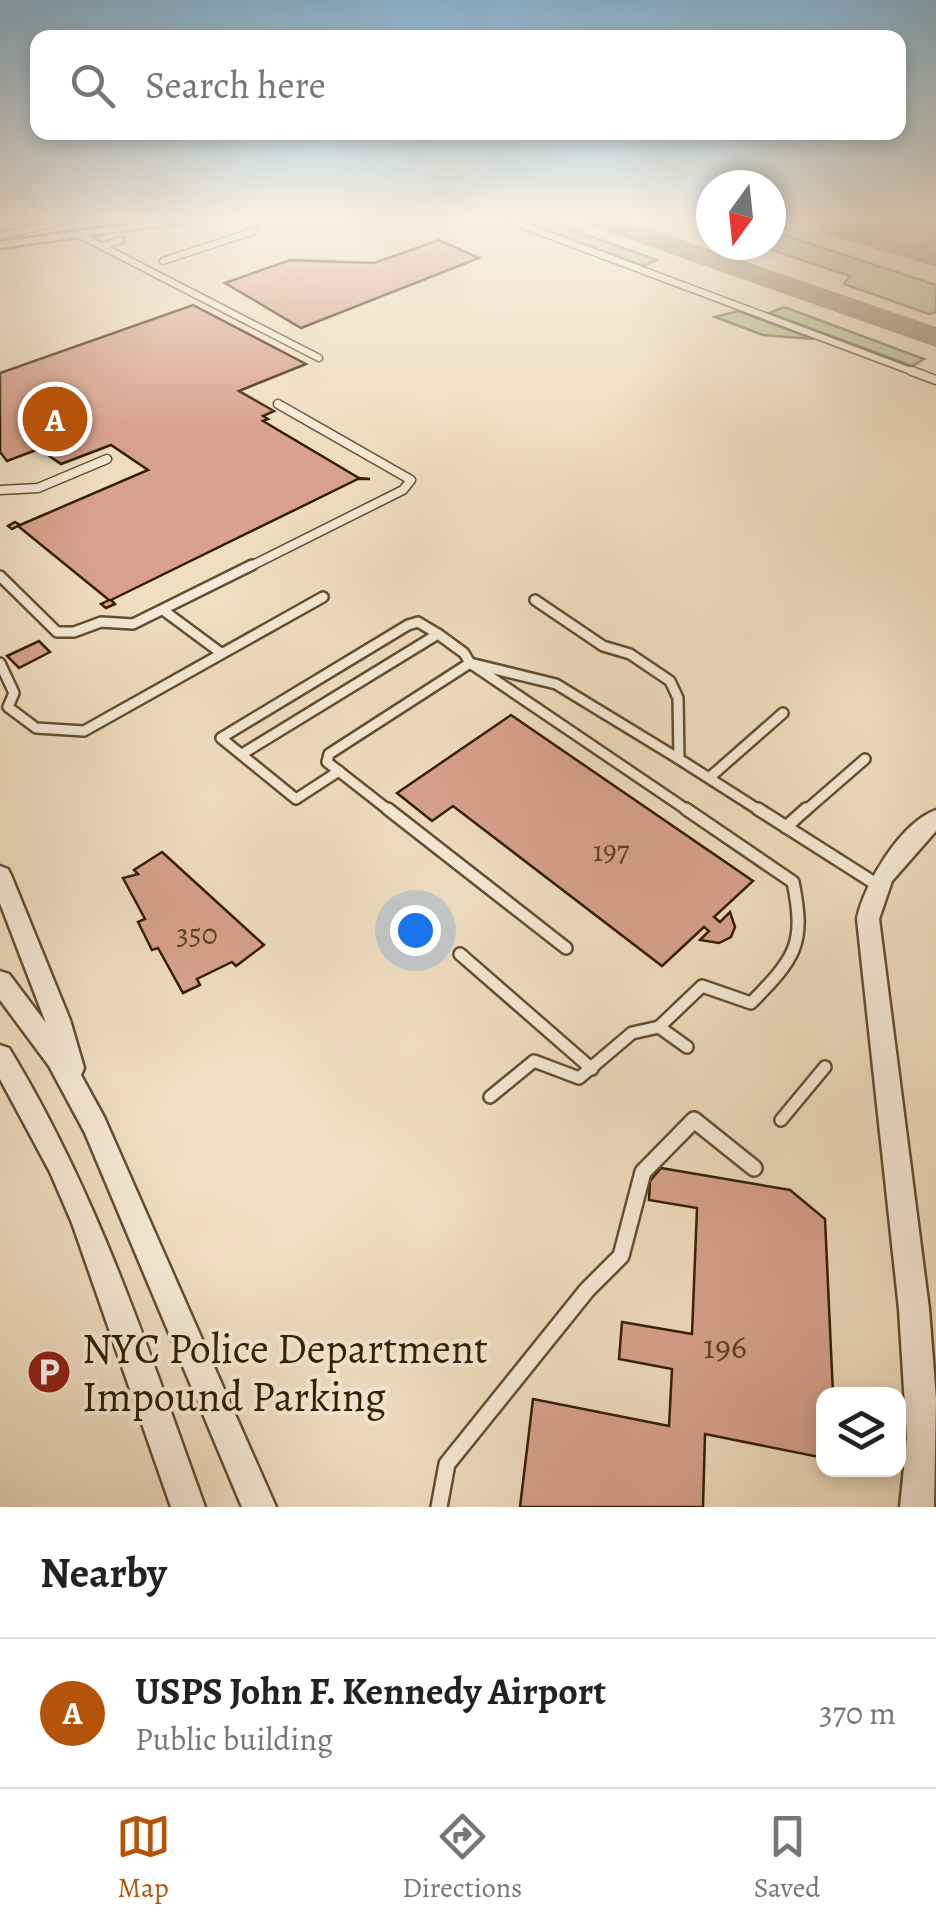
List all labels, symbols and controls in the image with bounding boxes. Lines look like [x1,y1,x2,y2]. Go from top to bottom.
search box [30,30,906,140]
icon: search [65,58,120,113]
text: Search here [145,59,326,111]
north arrow [696,170,786,260]
pin: A [22,382,88,456]
house number: 197 [593,831,630,871]
your location [390,905,441,956]
house number: 350 [176,914,218,954]
place label: NYC Police Department Impound Parking [82,1320,488,1425]
house number: 196 [703,1322,747,1370]
parking icon: NYC Police Department Impound Parking [26,1349,72,1395]
map controls [816,1387,906,1477]
button: layers [816,1387,906,1477]
text: Nearby [40,1544,167,1601]
text: USPS John F. Kennedy Airport [135,1665,606,1717]
text: A [62,1691,83,1735]
text: 370 m [819,1691,896,1735]
text: Public building [135,1717,333,1761]
tab: Map [116,1809,171,1907]
tab: Directions [402,1809,522,1907]
tab: Saved [754,1809,820,1907]

